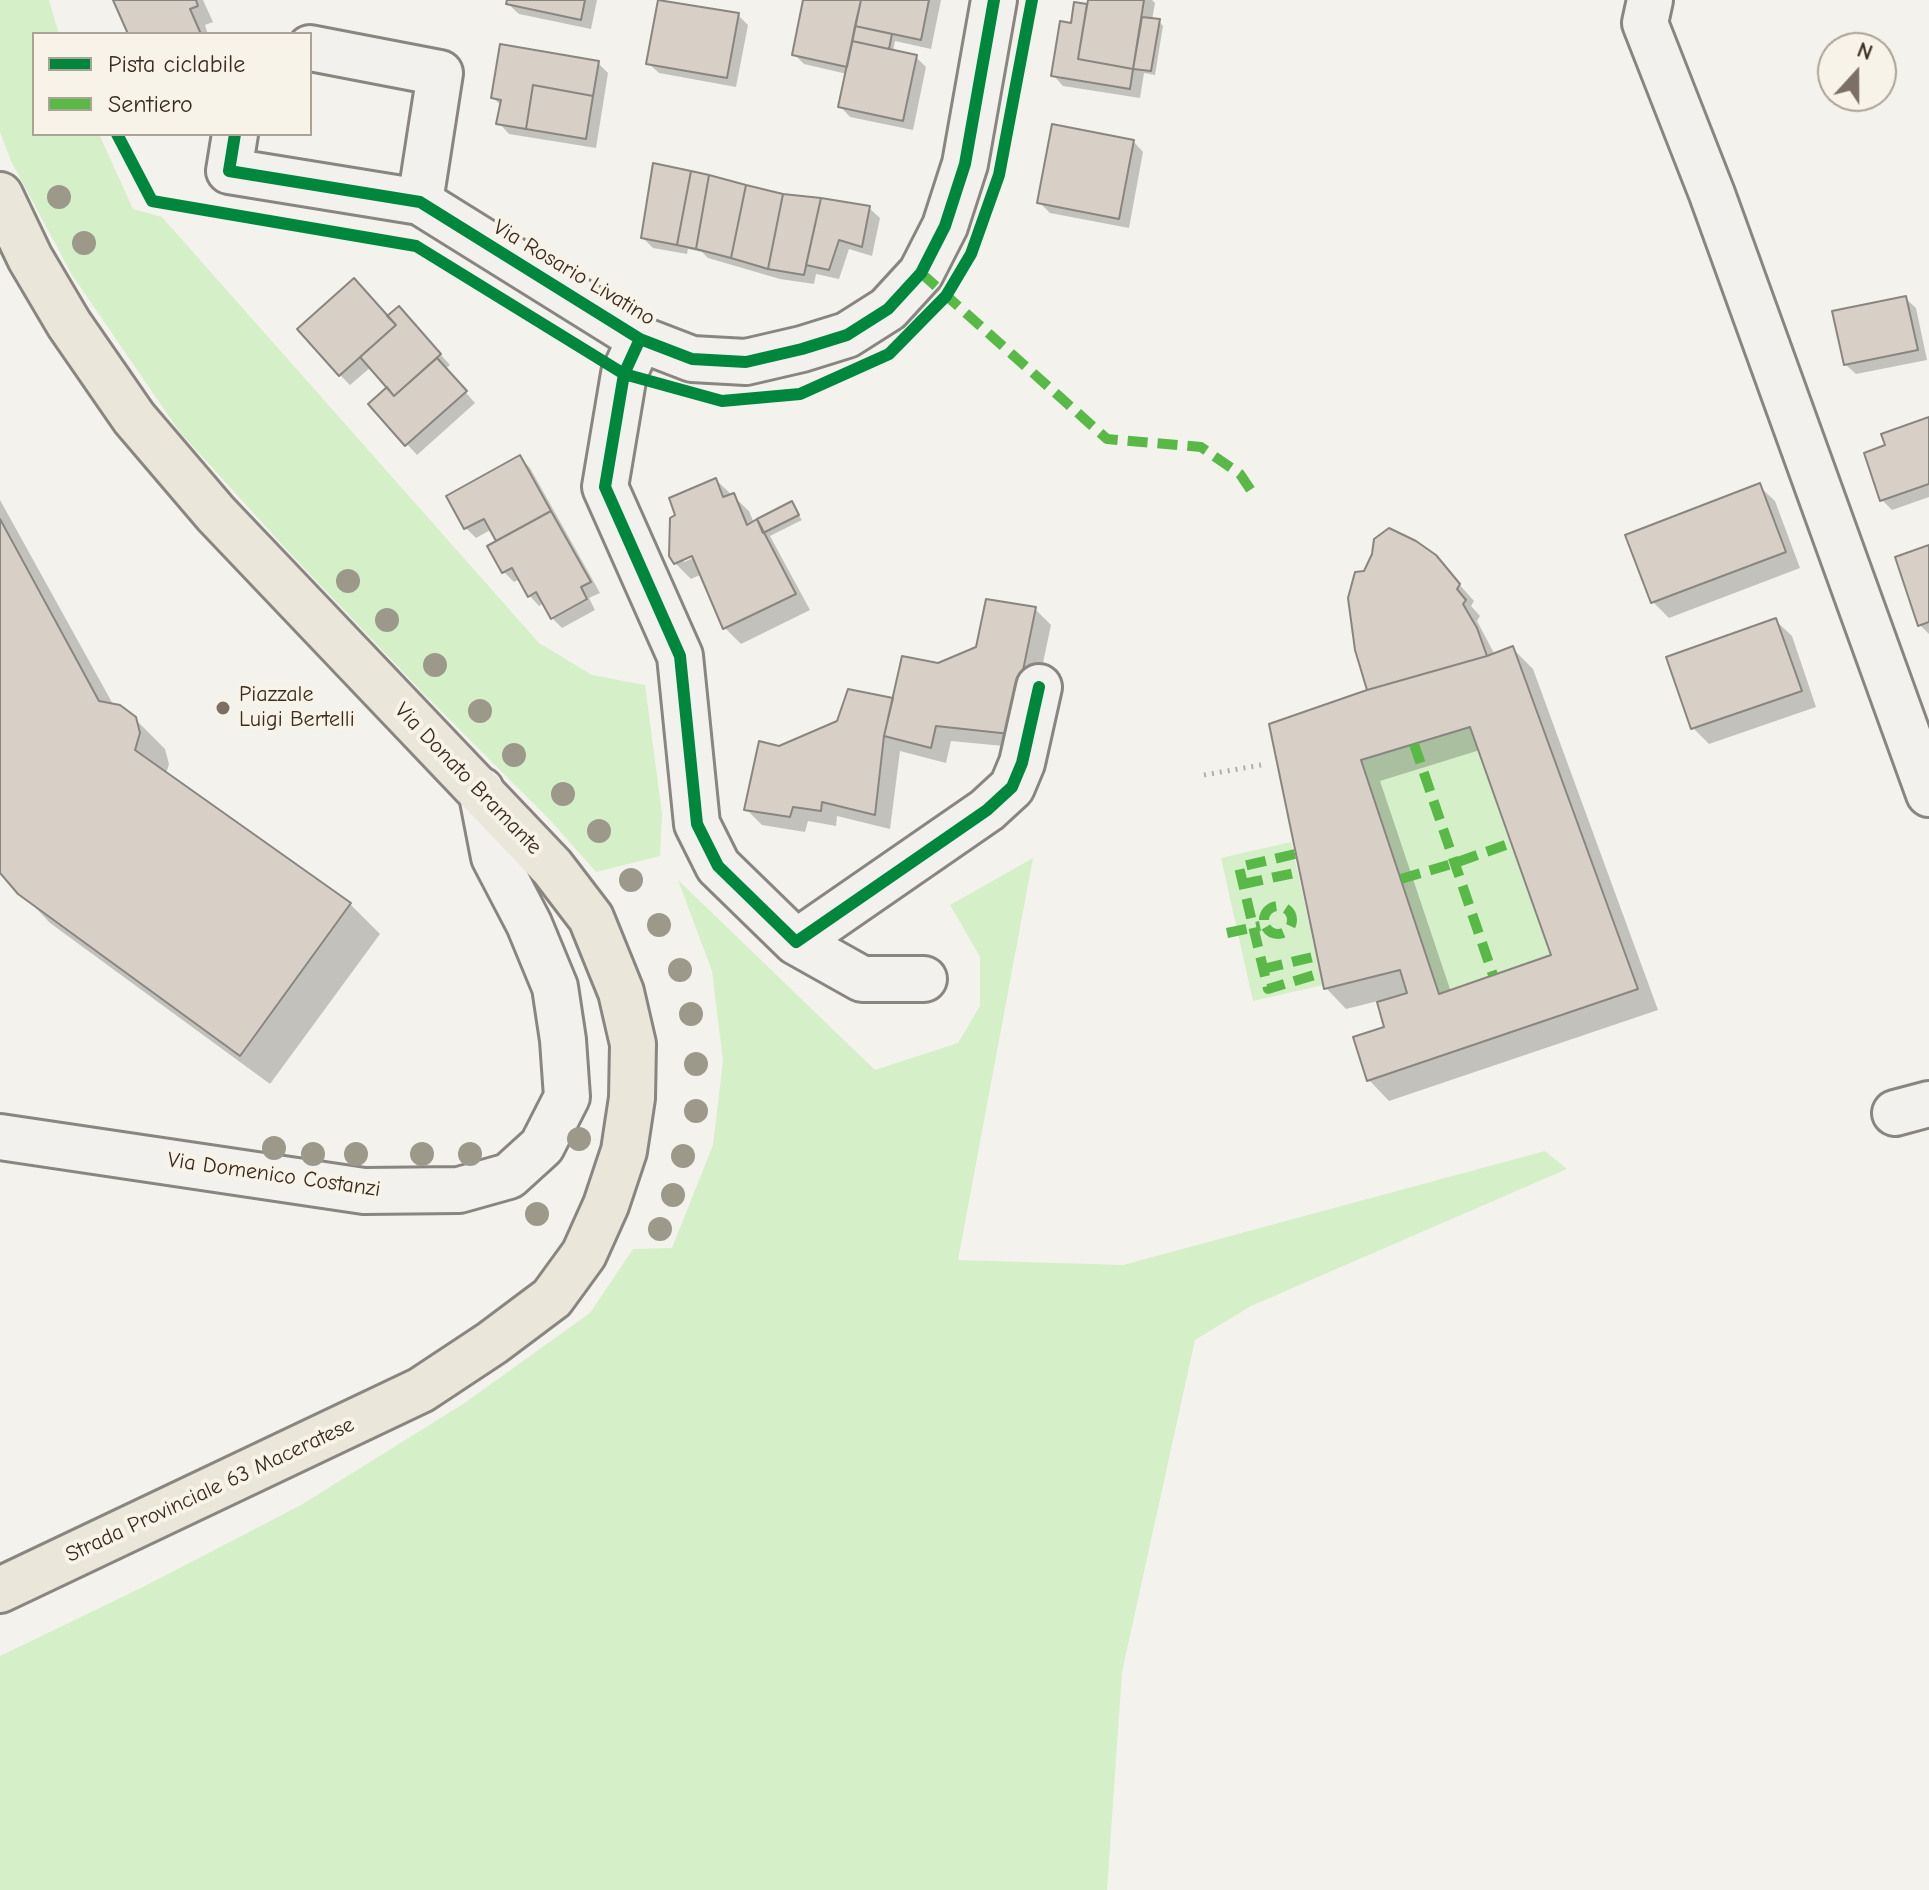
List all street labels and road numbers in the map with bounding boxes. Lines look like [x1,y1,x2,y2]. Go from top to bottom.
street label: Via Rosario Livatino [488,214,660,332]
street label: Via Donato Bramante [389,698,547,860]
street label: Via Domenico Costanzi [166,1147,382,1203]
street label: Strada Provinciale 63 Maceratese [62,1411,358,1569]

